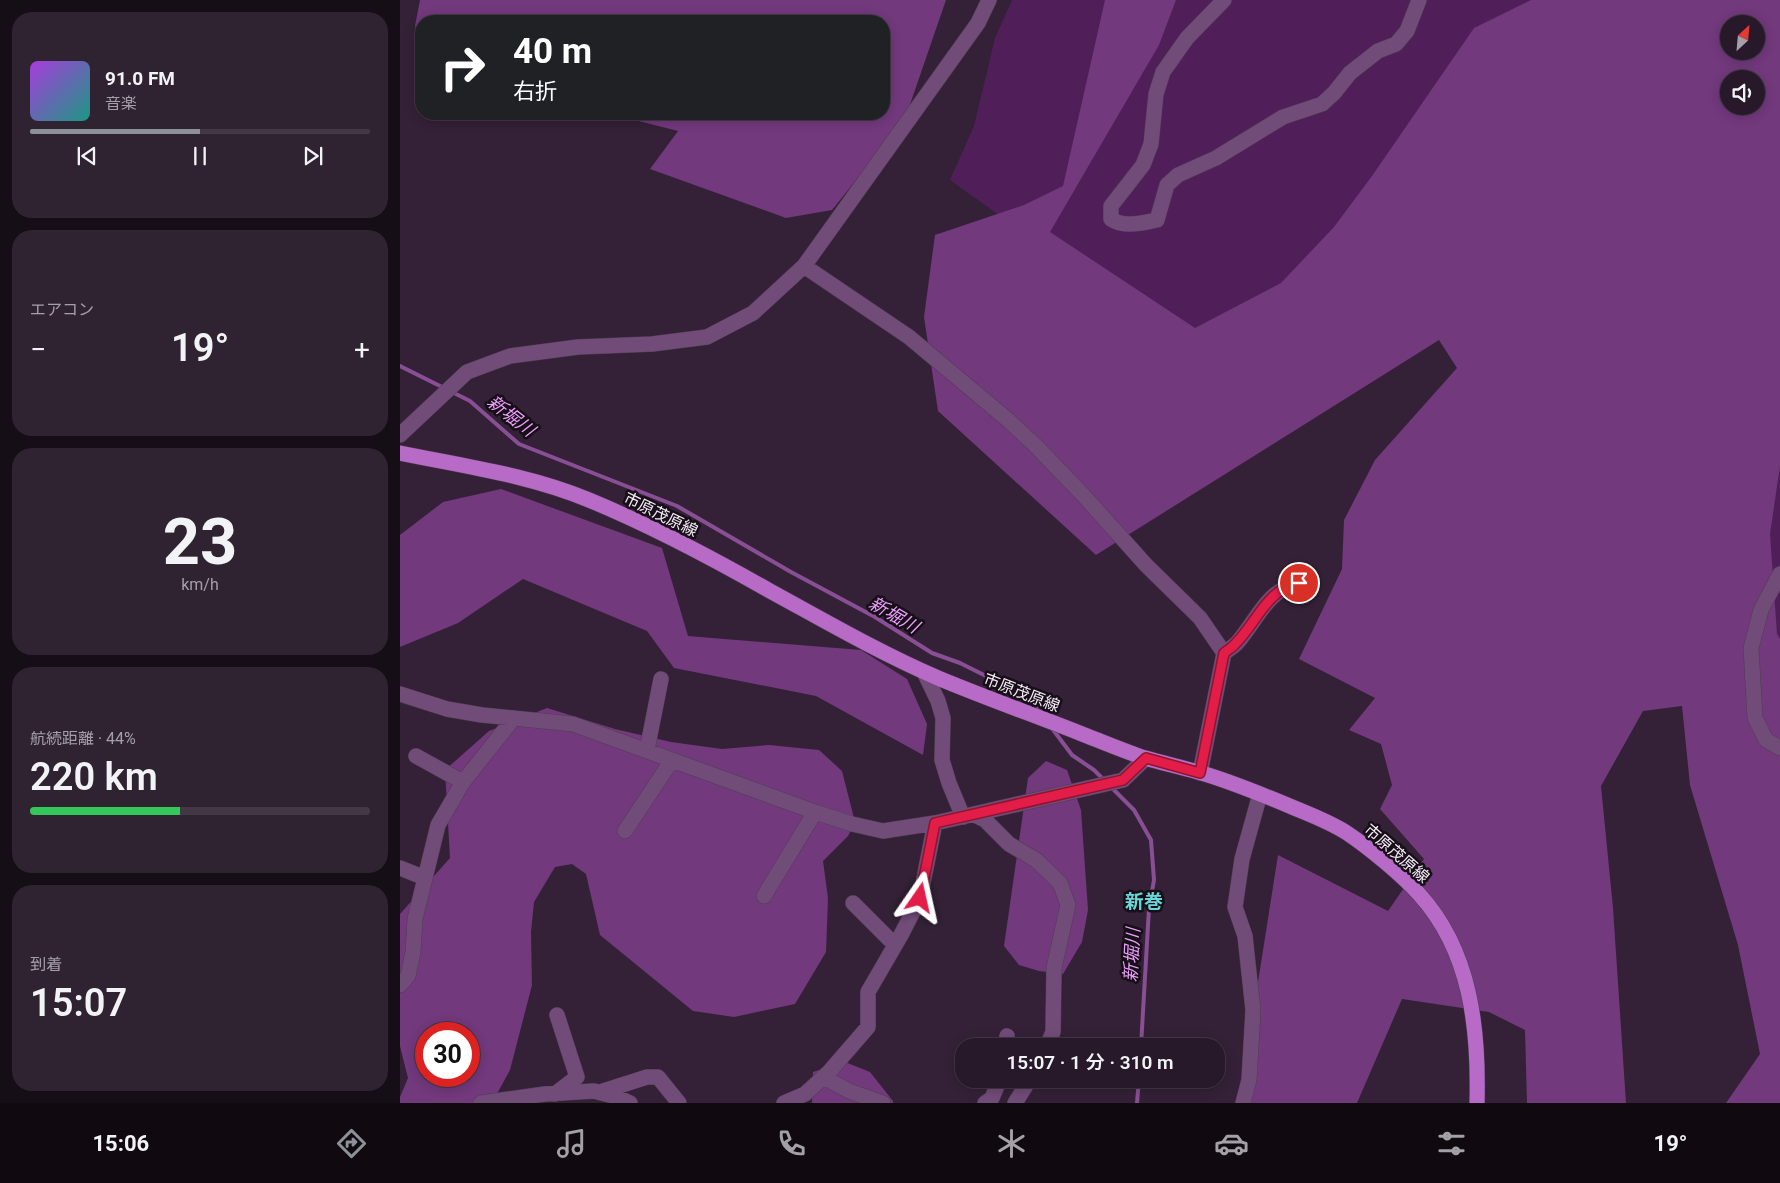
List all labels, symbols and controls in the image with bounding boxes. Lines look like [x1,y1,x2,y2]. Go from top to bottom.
north arrow [1720,15,1765,60]
map controls [1720,15,1765,115]
text: 40 m [513,31,592,72]
icon: right [430,35,495,100]
text: 91.0 FM [105,67,175,90]
button: sound [1720,70,1765,115]
text: 右折 [513,79,557,104]
text: 音楽 [105,94,137,113]
icon: previous [73,142,101,170]
icon: pause [186,142,214,170]
icon: next [299,142,327,170]
text: エアコン [30,300,94,319]
text: 19° [171,326,229,370]
text: − [30,333,46,366]
text: + [354,333,370,366]
water label: 新堀川 [484,391,541,442]
street label: 市原茂原線 [621,488,701,541]
text: 23 [163,504,237,580]
pin [1278,562,1320,604]
icon: arrive [1285,569,1313,597]
text: km/h [181,575,219,594]
water label: 新堀川 [866,592,925,638]
street label: 市原茂原線 [981,669,1063,716]
text: 航続距離 · 44% [30,729,136,748]
text: 220 km [30,755,158,799]
street label: 市原茂原線 [1360,820,1433,887]
position arrow [893,871,945,923]
district label: 新巻 [1125,890,1163,913]
water label: 新堀川 [1120,925,1144,982]
text: 到着 [30,955,62,974]
text: 15:07 [30,981,127,1025]
speed limit sign: 30 [415,1022,480,1087]
text: 15:07 · 1 分 · 310 m [1007,1051,1173,1074]
icon: directions [334,1126,369,1161]
icon: music [554,1126,589,1161]
icon: phone [774,1126,809,1161]
icon: climate [994,1126,1029,1161]
icon: car [1214,1126,1249,1161]
icon: filters [1434,1126,1469,1161]
text: 15:06 [92,1131,149,1156]
text: 19° [1654,1131,1687,1156]

